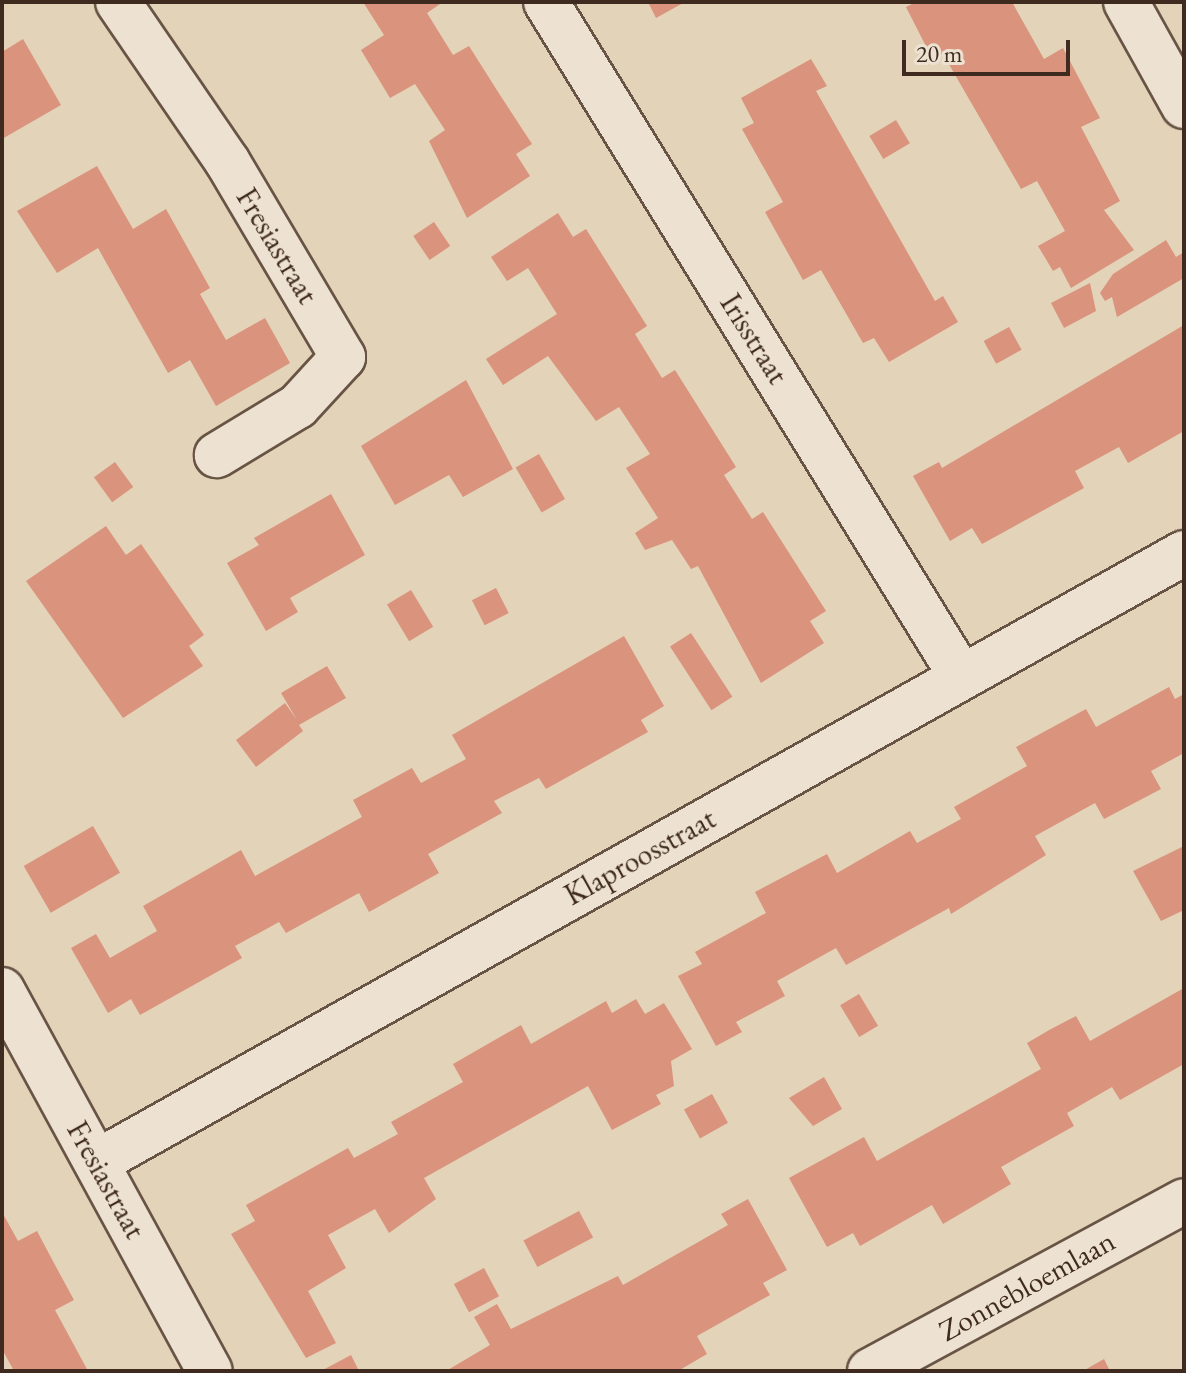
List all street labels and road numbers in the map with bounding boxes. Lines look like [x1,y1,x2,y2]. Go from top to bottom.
street label: Fresiastraat [228,182,326,310]
street label: Irisstraat [712,287,796,391]
street label: Klaproosstraat [558,801,722,913]
street label: Fresiastraat [59,1115,153,1245]
street label: Zonnebloemlaan [933,1223,1121,1349]

